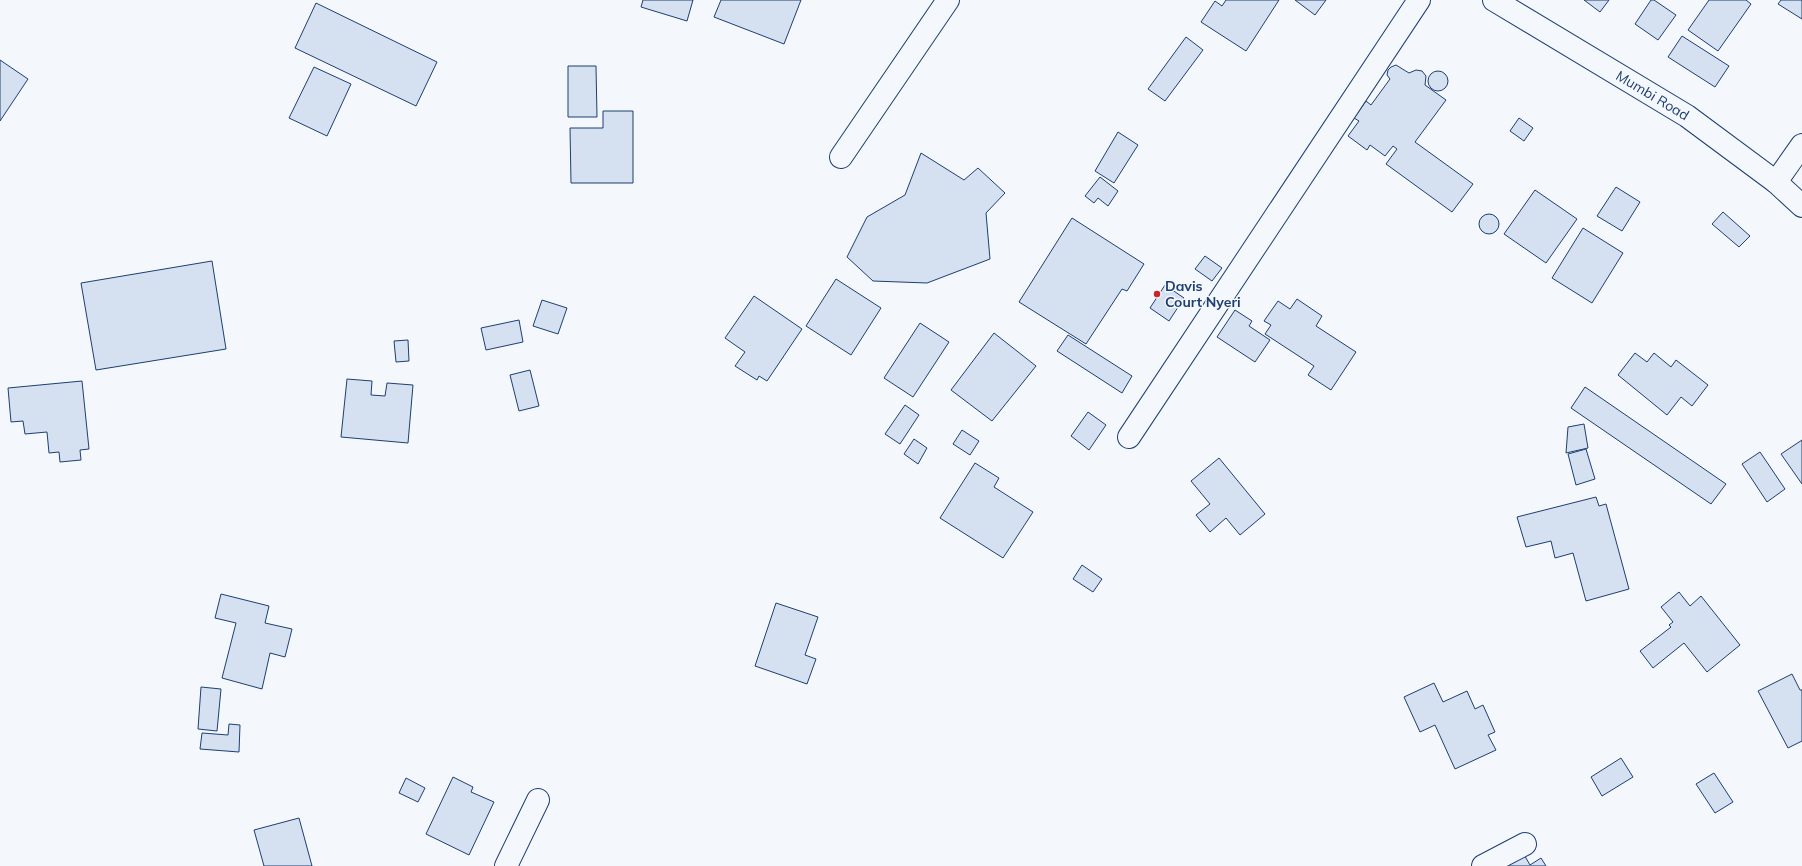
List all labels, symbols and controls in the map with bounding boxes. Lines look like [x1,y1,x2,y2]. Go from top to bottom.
street label: Mumbi Road [1613,66,1692,124]
place label: Davis Court Nyeri [1165,277,1241,311]
marker: Davis Court Nyeri [1152,289,1162,299]

